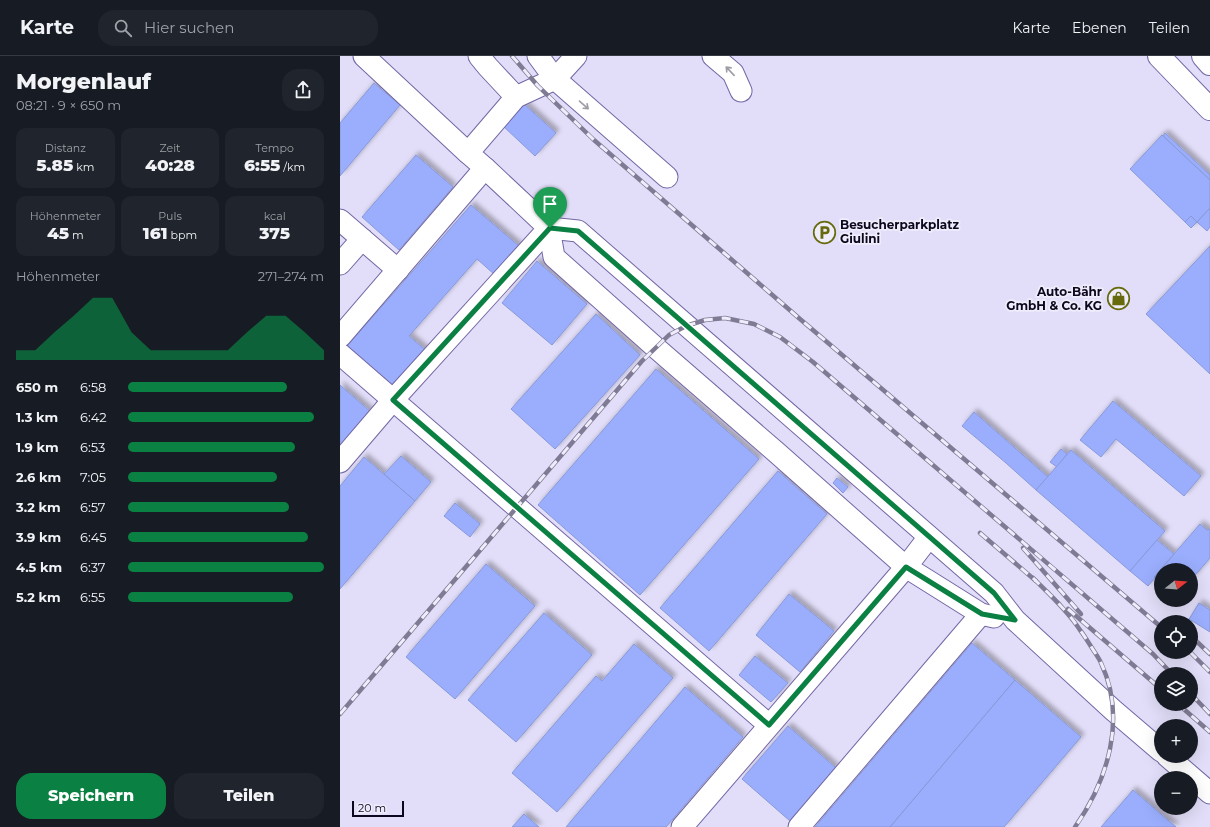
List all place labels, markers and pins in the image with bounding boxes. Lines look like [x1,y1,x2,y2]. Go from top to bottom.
pin [533,187,567,228]
place label: Besucherparkplatz Giulini [840,217,959,246]
parking icon: Besucherparkplatz Giulini [811,219,837,245]
place label: Auto-Bähr GmbH & Co. KG [1006,284,1102,313]
shop icon: Auto-Bähr GmbH & Co. KG [1105,286,1131,312]

